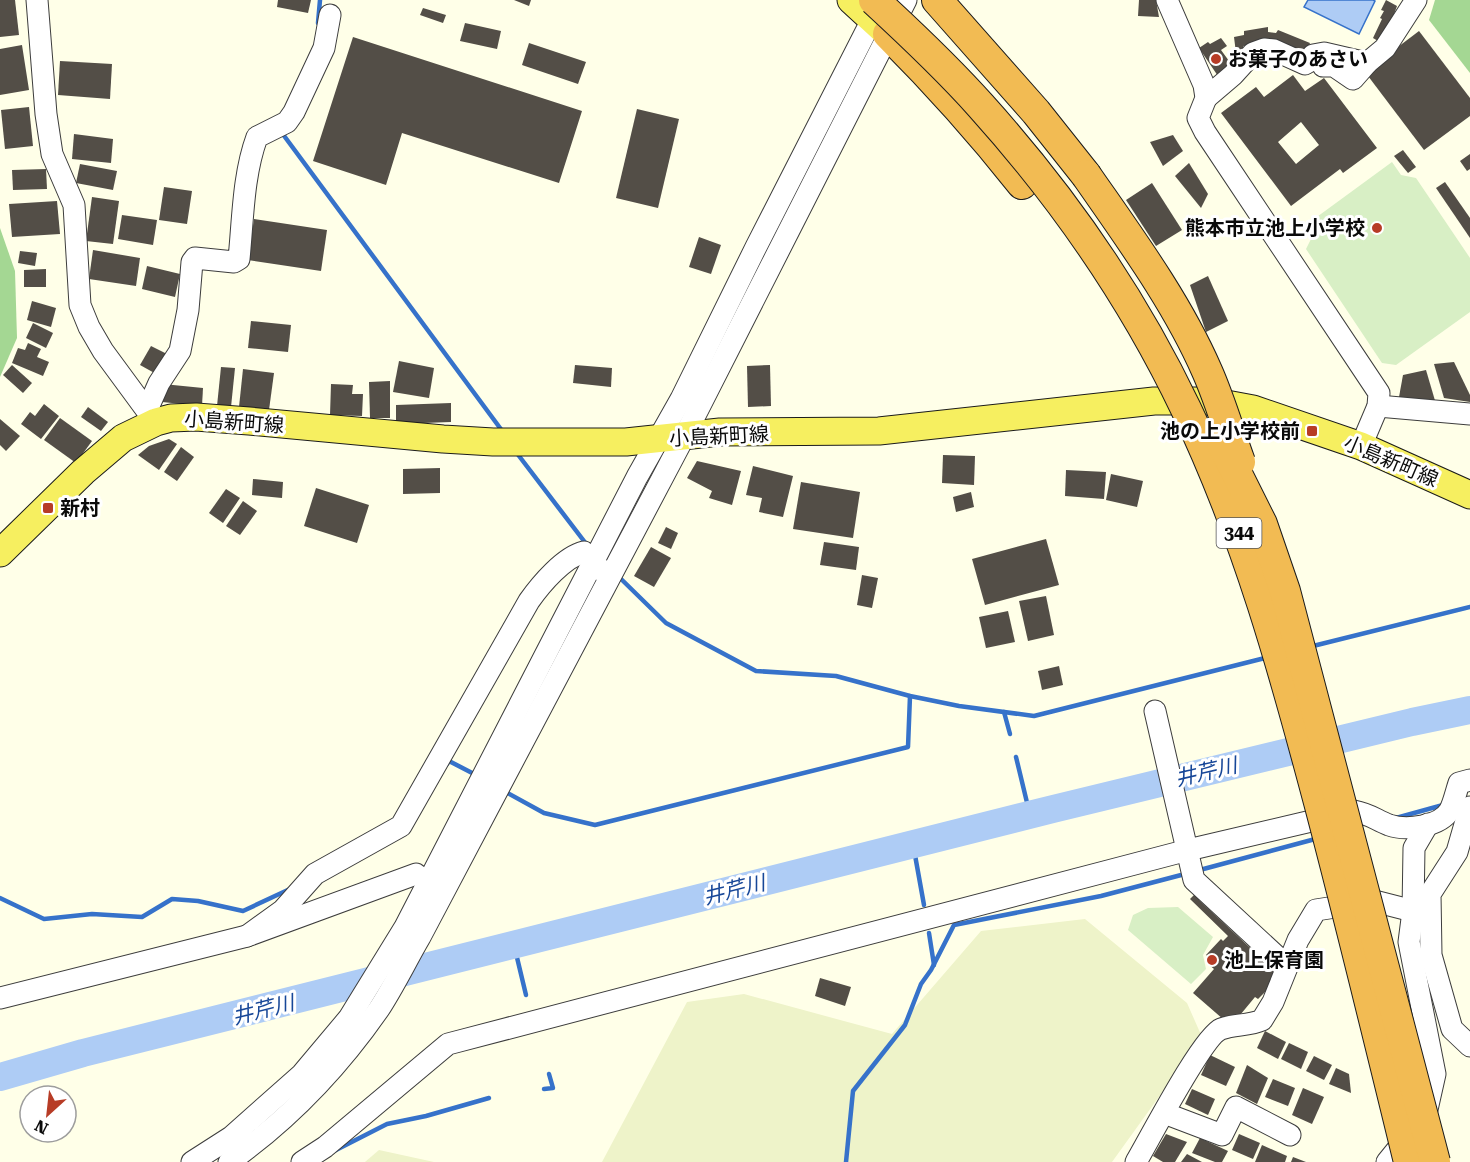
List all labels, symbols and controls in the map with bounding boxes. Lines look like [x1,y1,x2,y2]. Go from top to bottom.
place label: お菓子のあさい [1228,47,1368,71]
marker: お菓子のあさい [1209,52,1223,66]
place label: 熊本市立池上小学校 [1185,216,1365,240]
marker: 熊本市立池上小学校 [1370,221,1384,235]
street label: 小島新町線 [183,407,285,437]
place label: 池の上小学校前 [1160,419,1300,443]
street label: 小島新町線 [668,421,770,451]
marker: 池の上小学校前 [1305,424,1319,438]
street label: 小島新町線 [1340,430,1442,492]
place label: 新村 [60,496,100,520]
marker: 新村 [41,501,55,515]
road number: 344 [1216,518,1262,548]
water label: 井芹川 [1173,753,1241,791]
water label: 井芹川 [701,870,769,909]
place label: 池上保育園 [1224,948,1324,972]
marker: 池上保育園 [1205,953,1219,967]
water label: 井芹川 [230,990,298,1029]
north arrow [18,1084,78,1144]
text: N [32,1116,51,1138]

